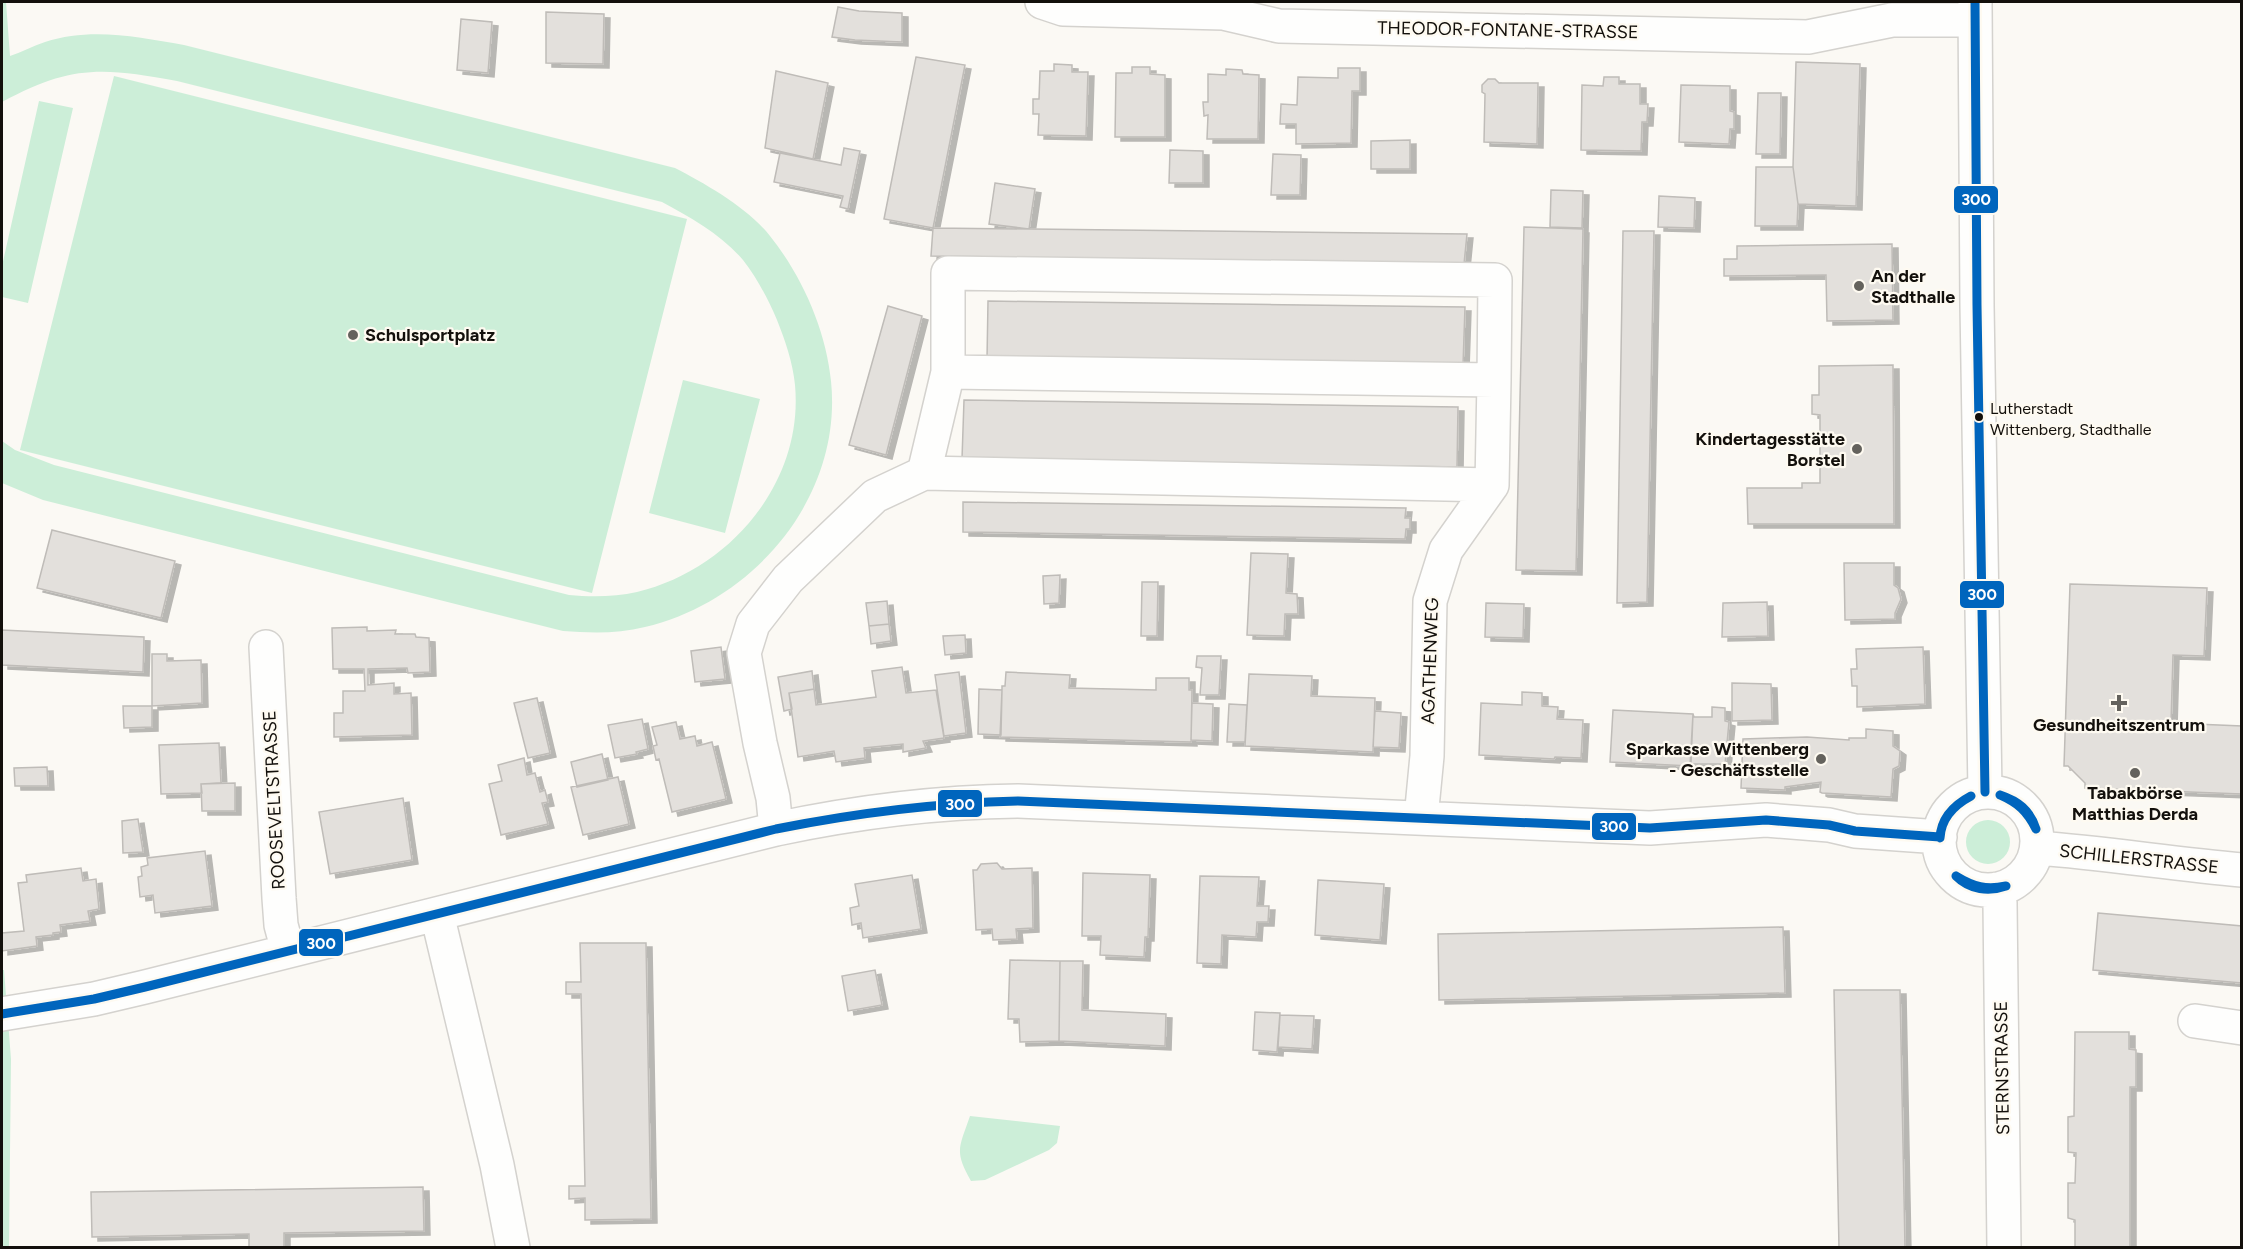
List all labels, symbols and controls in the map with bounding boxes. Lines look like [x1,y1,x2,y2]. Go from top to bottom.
street label: THEODOR-FONTANE-STRASSE [1377,17,1639,43]
line badge: 300 [1953,185,1999,214]
text: 300 [1961,190,1991,209]
place label: An der Stadthalle [1871,265,1955,308]
marker: An der Stadthalle [1852,279,1866,293]
place label: Schulsportplatz [365,324,495,346]
marker: Schulsportplatz [346,328,360,342]
place label: Lutherstadt Wittenberg, Stadthalle [1990,399,2152,439]
marker: Lutherstadt Wittenberg, Stadthalle [1973,411,1985,423]
place label: Kindertagesstätte Borstel [1695,428,1845,471]
marker: Kindertagesstätte Borstel [1850,442,1864,456]
line badge: 300 [1959,580,2005,609]
text: 300 [1967,585,1997,604]
street label: AGATHENWEG [1417,597,1443,725]
marker: Gesundheitszentrum [2110,694,2128,712]
street label: ROOSEVELTSTRASSE [258,710,290,890]
place label: Gesundheitszentrum [2033,714,2205,736]
place label: Sparkasse Wittenberg - Geschäftsstelle [1626,738,1809,781]
marker: Sparkasse Wittenberg - Geschäftsstelle [1814,752,1828,766]
marker: Tabakbörse Matthias Derda [2128,766,2142,780]
place label: Tabakbörse Matthias Derda [2072,782,2198,825]
line badge: 300 [937,789,983,818]
text: 300 [945,795,975,814]
line badge: 300 [1591,812,1637,841]
text: 300 [1599,817,1629,836]
street label: SCHILLERSTRASSE [2058,840,2220,878]
line badge: 300 [298,928,344,957]
text: 300 [306,934,336,953]
street label: STERNSTRASSE [1990,1001,2014,1135]

